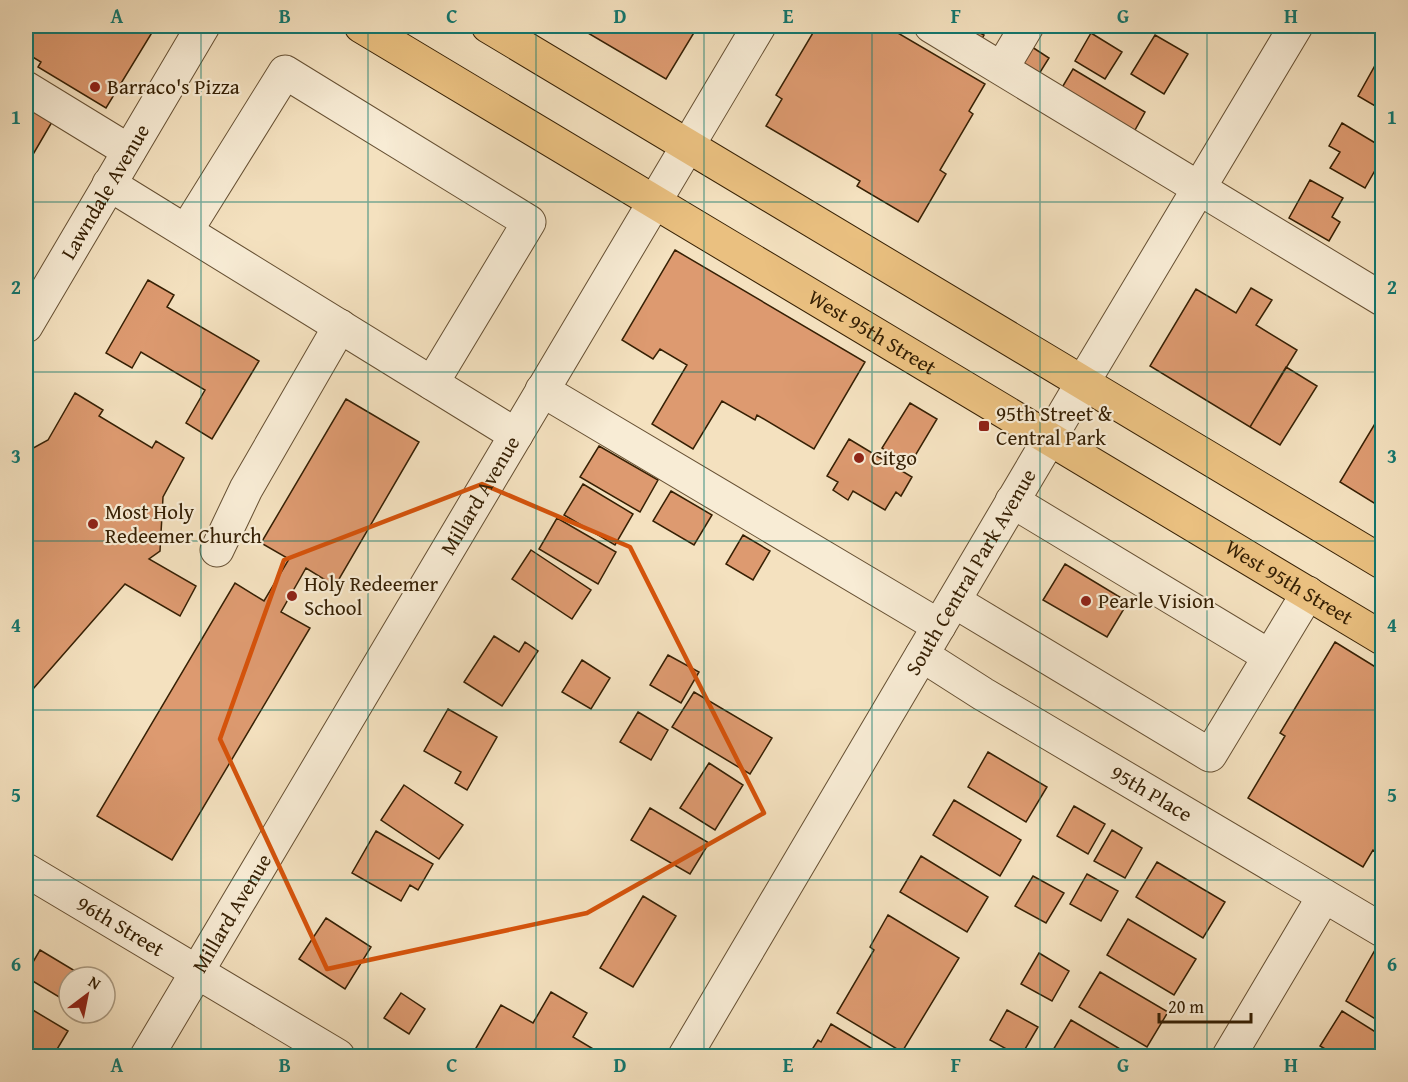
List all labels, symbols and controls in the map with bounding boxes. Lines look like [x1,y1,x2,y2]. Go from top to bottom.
text: A [111,1,124,30]
text: B [279,1,291,30]
text: C [446,1,458,30]
text: D [613,1,627,30]
text: E [783,1,794,30]
text: F [951,1,961,30]
text: G [1117,1,1129,30]
text: H [1284,1,1298,30]
place label: Barraco's Pizza [107,71,240,102]
marker: Barraco's Pizza [88,80,102,94]
text: 1 [11,102,21,131]
text: 1 [1387,102,1397,131]
street label: Lawndale Avenue [53,118,157,265]
text: 2 [11,272,21,301]
text: 2 [1387,272,1397,301]
street label: West 95th Street [802,282,943,383]
place label: 95th Street & Central Park [996,398,1113,453]
marker: 95th Street & Central Park [977,419,991,433]
street label: Millard Avenue [432,430,527,561]
text: 3 [11,441,21,470]
text: 3 [1387,441,1397,470]
place label: Citgo [871,442,917,473]
marker: Citgo [852,451,866,465]
street label: South Central Park Avenue [897,462,1044,681]
place label: Most Holy Redeemer Church [105,496,262,551]
marker: Most Holy Redeemer Church [86,517,100,531]
street label: West 95th Street [1219,531,1360,633]
place label: Holy Redeemer School [304,568,438,623]
place label: Pearle Vision [1098,585,1215,616]
marker: Holy Redeemer School [285,589,299,603]
marker: Pearle Vision [1079,594,1093,608]
text: 4 [11,610,21,639]
text: 4 [1387,610,1397,639]
street label: 95th Place [1105,757,1199,830]
text: 5 [11,780,21,809]
text: 5 [1387,780,1397,809]
street label: Millard Avenue [184,848,279,978]
street label: 96th Street [71,888,171,964]
text: 6 [11,949,21,978]
text: 6 [1387,949,1397,978]
north arrow [57,965,117,1025]
text: N [84,969,106,995]
scale bar [1159,986,1250,1024]
text: 20 m [1168,993,1204,1020]
text: A [111,1050,124,1079]
text: B [279,1050,291,1079]
text: C [446,1050,458,1079]
text: D [613,1050,627,1079]
text: E [783,1050,794,1079]
text: F [951,1050,961,1079]
text: G [1117,1050,1129,1079]
text: H [1284,1050,1298,1079]

